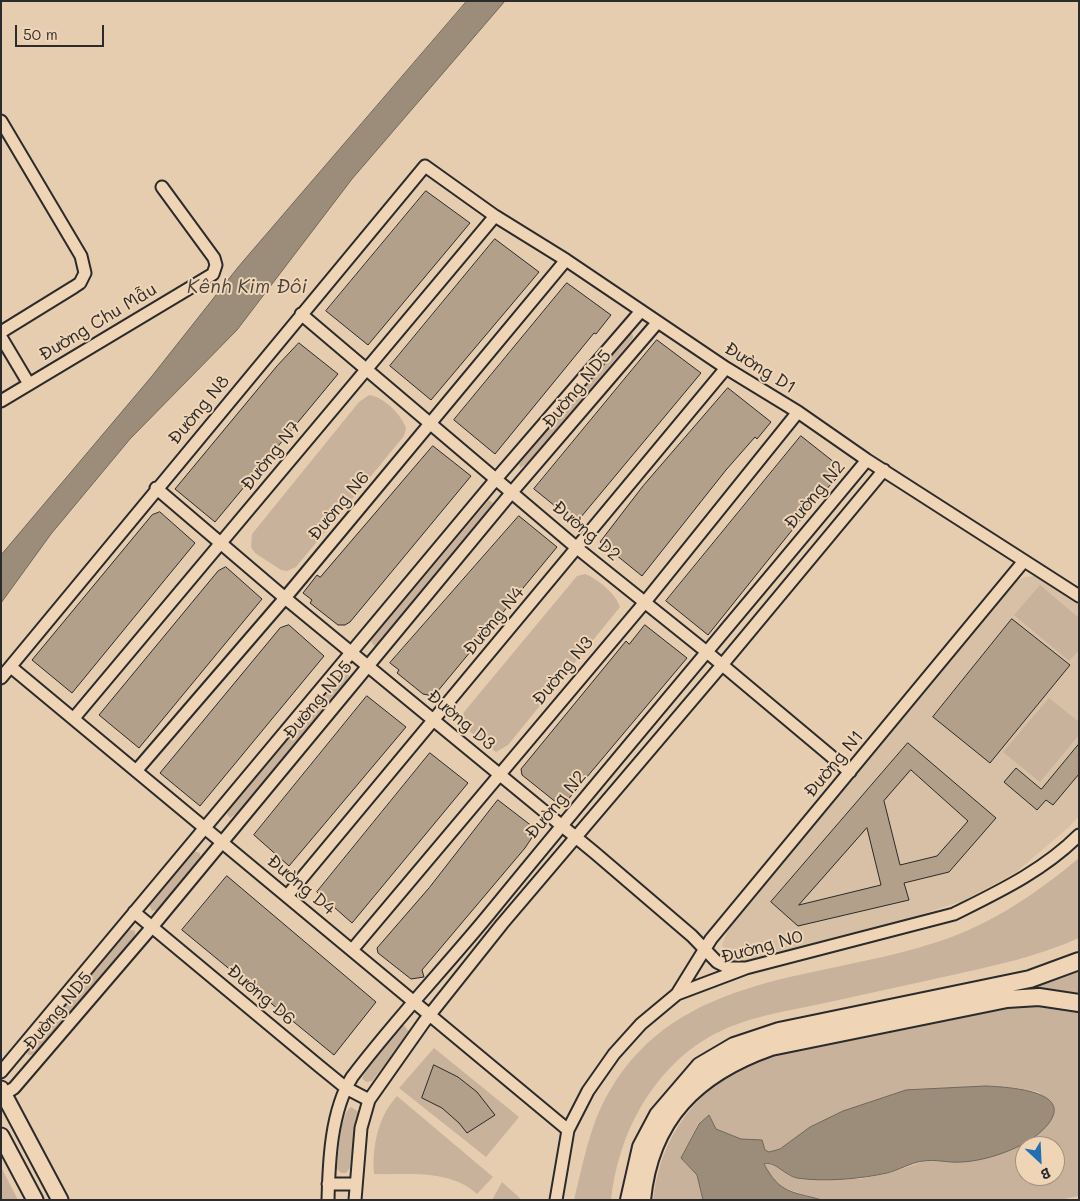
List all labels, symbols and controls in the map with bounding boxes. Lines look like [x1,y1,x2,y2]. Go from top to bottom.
scale bar [18,15,106,47]
text: 50 m [23,24,58,44]
water label: Kênh Kim Đôi [187,276,307,298]
street label: Đường Chu Mẫu [35,278,161,366]
street label: Đường D1 [720,338,800,398]
street label: Đường ND5 [538,345,616,433]
street label: Đường N8 [164,371,234,449]
street label: Đường N7 [237,417,305,495]
street label: Đường N2 [780,456,850,534]
street label: Đường N6 [304,467,374,545]
street label: Đường D2 [548,496,624,566]
street label: Đường N4 [459,582,529,660]
street label: Đường N3 [528,632,598,710]
street label: Đường ND5 [279,656,357,744]
street label: Đường D3 [422,685,500,755]
street label: Đường N1 [800,726,868,802]
street label: Đường N2 [521,766,591,844]
street label: Đường D4 [262,850,340,920]
street label: Đường N0 [719,926,805,968]
street label: Đường D6 [222,960,300,1030]
street label: Đường ND5 [19,967,97,1055]
north arrow [1015,1136,1065,1186]
text: B [1038,1164,1054,1185]

